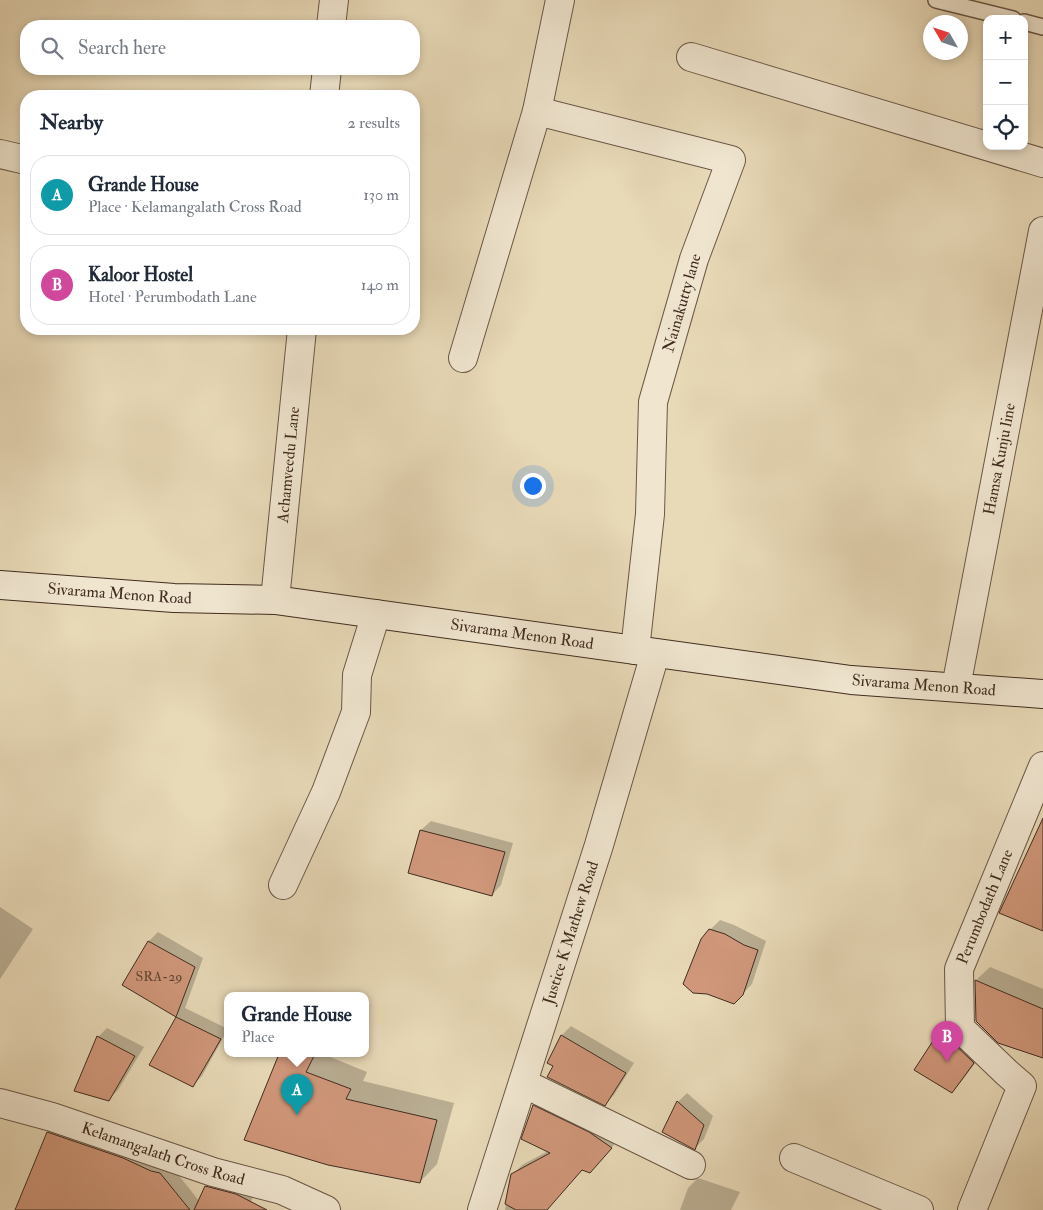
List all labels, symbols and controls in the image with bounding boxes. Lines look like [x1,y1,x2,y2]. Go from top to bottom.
north arrow [923,15,968,60]
map controls [983,15,1028,150]
button: + [983,15,1028,60]
search box [20,20,420,75]
icon: search [38,34,66,62]
text: Search here [78,36,166,60]
button: − [983,60,1028,105]
button: locate [983,105,1028,150]
text: Nearby [40,109,103,136]
text: 2 results [347,113,400,133]
text: Grande House [88,173,199,197]
text: A [52,185,62,205]
text: 130 m [363,185,399,205]
text: Place · Kelamangalath Cross Road [88,197,302,217]
street label: Nainakutty lane [658,251,706,355]
text: Kaloor Hostel [88,263,193,287]
text: B [52,275,62,295]
text: 140 m [361,275,399,295]
text: Hotel · Perumbodath Lane [88,287,257,307]
street label: Hamsa Kunju line [979,401,1020,517]
street label: Achamveedu Lane [273,405,304,525]
your location [520,473,546,499]
street label: Sivarama Menon Road [47,579,192,608]
street label: Sivarama Menon Road [449,614,595,654]
street label: Sivarama Menon Road [851,670,997,701]
street label: Perumbodath Lane [952,846,1017,967]
street label: Justice K Mathew Road [538,859,603,1008]
house number: SRA-29 [136,968,182,985]
popup [224,992,369,1057]
text: Grande House [241,1003,352,1027]
pin: B [931,1021,963,1062]
text: Place [241,1027,274,1047]
pin: A [281,1074,313,1115]
street label: Kelamangalath Cross Road [79,1118,247,1190]

